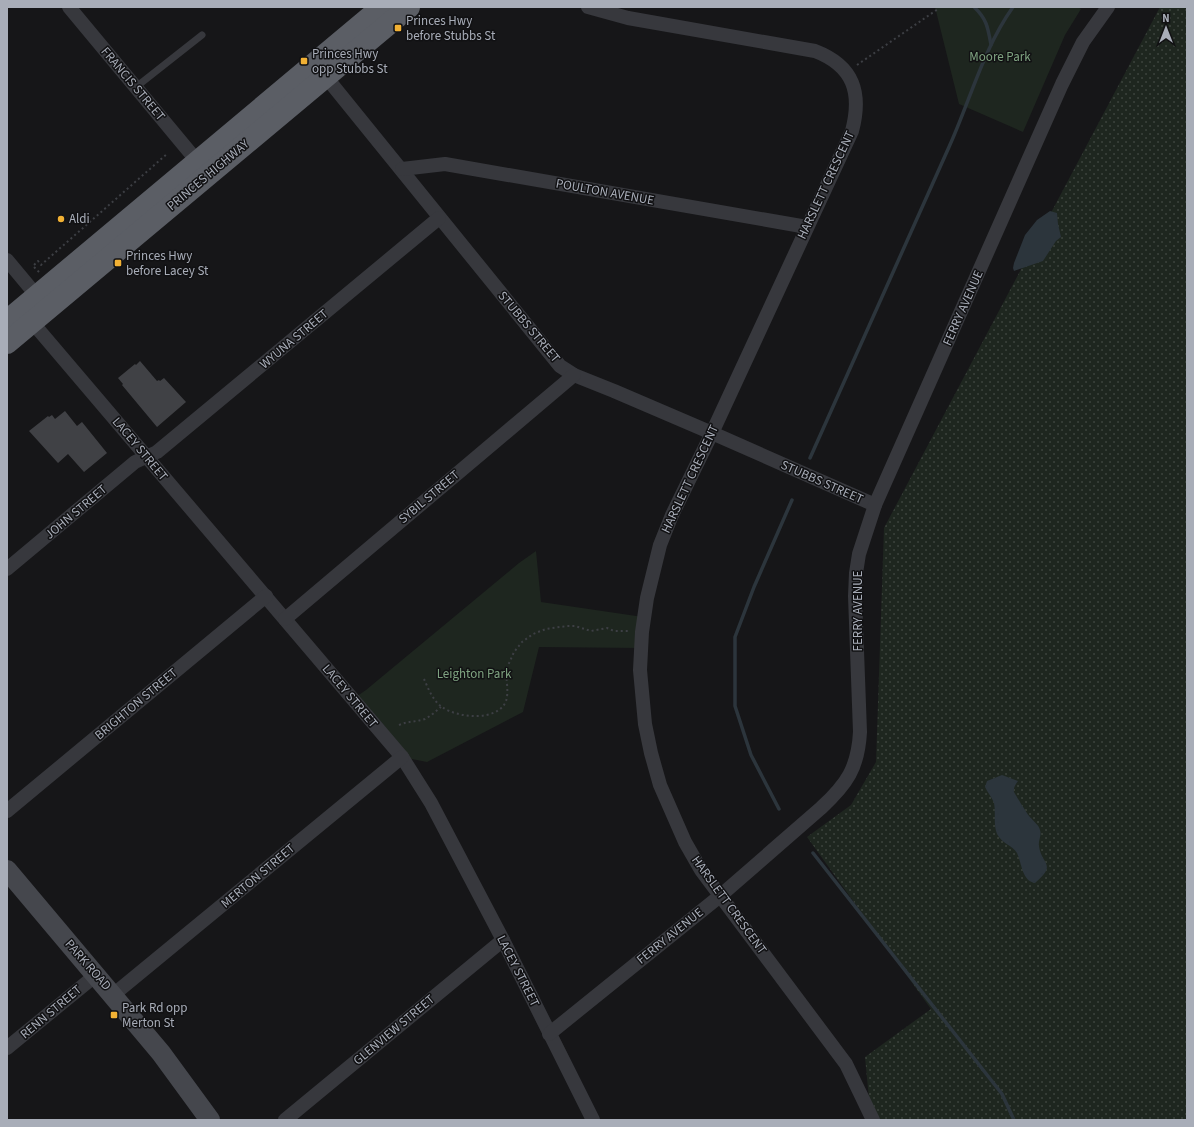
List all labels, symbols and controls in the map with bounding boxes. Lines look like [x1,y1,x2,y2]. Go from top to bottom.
north arrow [1146,8,1186,48]
text: N [1162,11,1170,26]
place label: Princes Hwy before Stubbs St [406,12,496,45]
marker: Princes Hwy before Stubbs St [393,23,403,33]
street label: FRANCIS STREET [97,43,169,125]
place label: Princes Hwy opp Stubbs St [312,45,388,78]
park label: Moore Park [969,48,1031,66]
marker: Princes Hwy opp Stubbs St [299,56,309,66]
street label: HARSLETT CRESCENT [793,128,859,242]
street label: PRINCES HIGHWAY [163,135,254,215]
street label: POULTON AVENUE [554,174,656,210]
place label: Aldi [69,210,90,228]
marker: Aldi [56,214,66,224]
place label: Princes Hwy before Lacey St [126,247,209,280]
marker: Princes Hwy before Lacey St [113,258,123,268]
street label: FERRY AVENUE [938,267,988,349]
street label: STUBBS STREET [494,287,564,367]
street label: WYUNA STREET [256,305,332,373]
street label: LACEY STREET [108,413,172,485]
street label: HARSLETT CRESCENT [657,422,723,536]
street label: STUBBS STREET [778,456,866,508]
street label: SYBIL STREET [395,466,463,528]
street label: JOHN STREET [41,481,111,543]
street label: FERRY AVENUE [849,570,867,651]
street label: LACEY STREET [318,660,382,732]
street label: BRIGHTON STREET [91,664,181,744]
park label: Leighton Park [437,665,512,683]
street label: MERTON STREET [217,840,299,912]
street label: HARSLETT CRESCENT [687,852,771,958]
street label: FERRY AVENUE [633,903,707,968]
street label: LACEY STREET [492,932,544,1010]
street label: PARK ROAD [61,936,115,994]
street label: RENN STREET [16,981,86,1043]
street label: GLENVIEW STREET [349,991,439,1069]
place label: Park Rd opp Merton St [122,999,187,1032]
marker: Park Rd opp Merton St [109,1010,119,1020]

